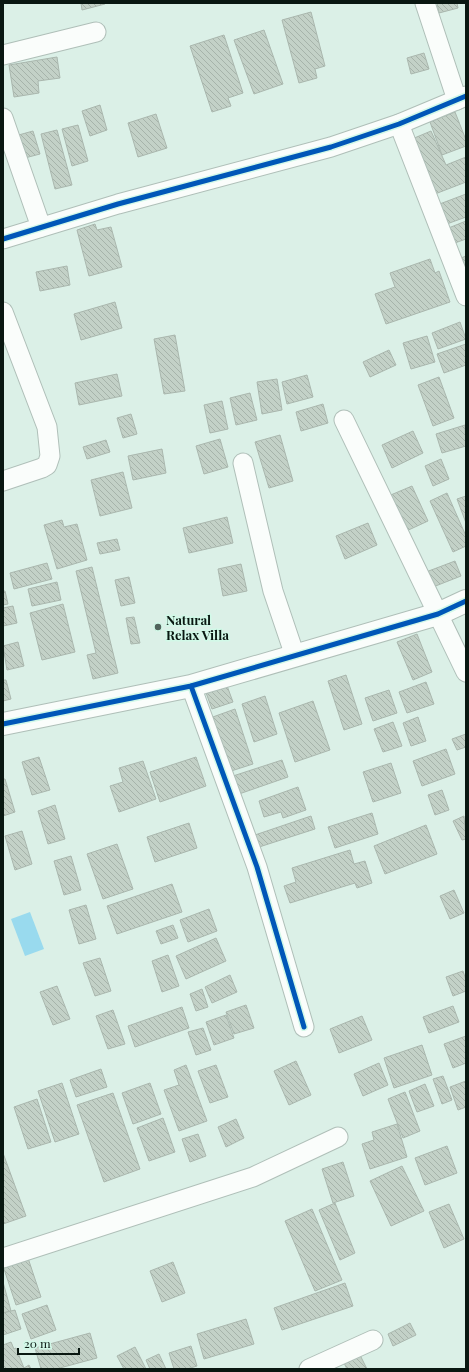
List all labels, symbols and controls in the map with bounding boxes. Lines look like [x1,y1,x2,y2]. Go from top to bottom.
place label: Natural Relax Villa [166,611,229,643]
marker: Natural Relax Villa [153,622,163,632]
scale bar [18,1330,79,1356]
text: 20 m [24,1335,51,1351]

